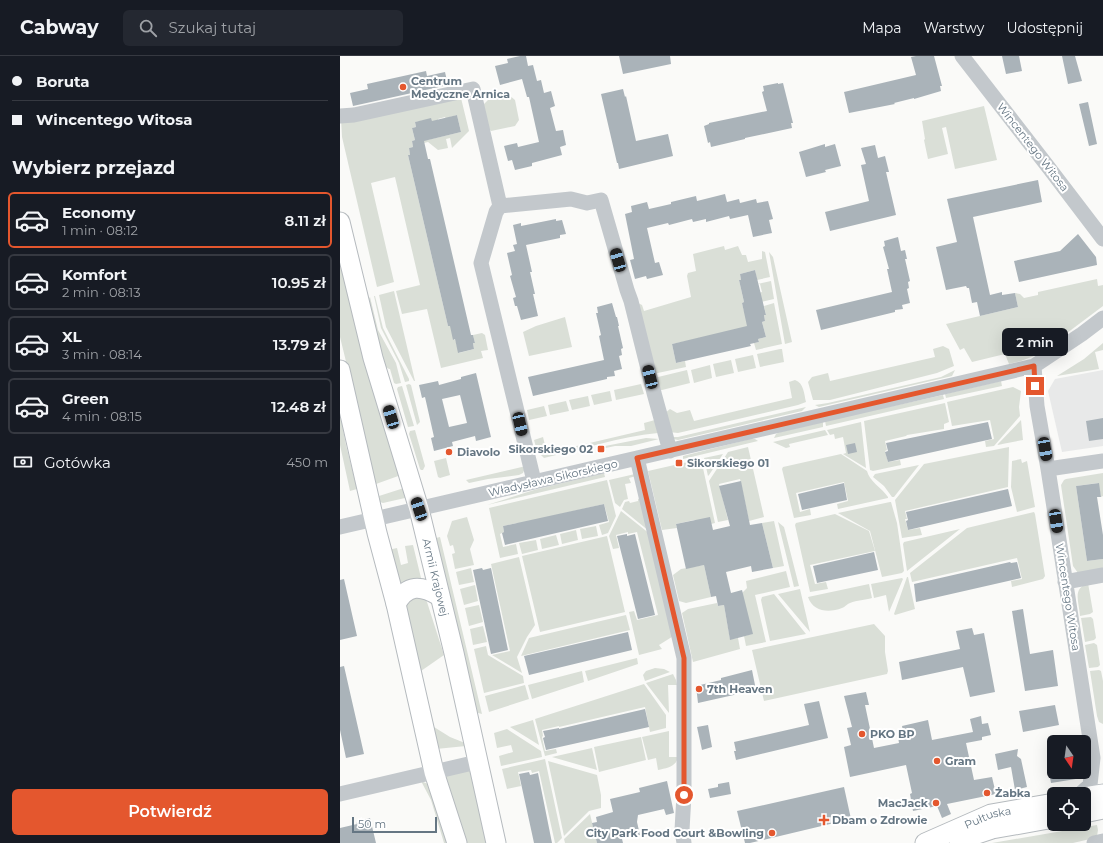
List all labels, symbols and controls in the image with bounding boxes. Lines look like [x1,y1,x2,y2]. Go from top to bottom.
search box [123,10,403,46]
text: Cabway [20,16,99,39]
icon: search [137,17,159,39]
text: Szukaj tutaj [169,18,256,37]
text: Mapa [862,19,902,37]
text: Warstwy [924,19,984,37]
text: Udostępnij [1006,19,1083,37]
text: Boruta [36,72,90,91]
place label: Centrum Medyczne Arnica [411,74,510,101]
marker: Centrum Medyczne Arnica [398,82,408,92]
street label: Wincentego Witosa [994,100,1072,194]
text: Wincentego Witosa [36,110,192,129]
text: Wybierz przejazd [12,157,175,179]
icon: car [14,202,50,238]
text: Economy [62,203,135,222]
text: 8.11 zł [284,211,326,230]
text: 1 min · 08:12 [62,222,138,238]
car [609,247,627,273]
icon: car [14,264,50,300]
text: Komfort [62,265,127,284]
text: 10.95 zł [272,273,326,292]
text: 2 min · 08:13 [62,284,141,300]
icon: car [14,326,50,362]
text: XL [62,327,81,346]
callout: 2 min [1002,328,1068,356]
text: 2 min [1016,334,1054,350]
text: 13.79 zł [273,335,326,354]
text: 3 min · 08:14 [62,346,142,362]
car [641,364,659,390]
route end [1026,377,1044,395]
icon: car [14,388,50,424]
text: Green [62,389,109,408]
text: 12.48 zł [271,397,326,416]
car [382,404,400,430]
text: 4 min · 08:15 [62,408,142,424]
car [511,411,529,437]
car [1037,436,1053,462]
place label: Sikorskiego 02 [509,442,593,456]
marker: Sikorskiego 02 [596,444,606,454]
place label: Diavolo [457,445,500,459]
marker: Diavolo [444,447,454,457]
icon: cash [12,451,34,473]
text: Gotówka [44,453,111,472]
text: 450 m [286,454,328,470]
street label: Władysława Sikorskiego [487,456,619,500]
place label: Sikorskiego 01 [687,456,769,470]
marker: Sikorskiego 01 [674,458,684,468]
car [410,496,428,522]
car [1048,508,1064,534]
street label: Armii Krajowej [419,537,452,618]
street label: Wincentego Witosa [1053,542,1083,652]
place label: 7th Heaven [707,682,773,696]
marker: 7th Heaven [694,684,704,694]
place label: PKO BP [870,727,915,741]
marker: PKO BP [857,729,867,739]
north arrow [1047,735,1091,779]
map controls [1047,735,1091,831]
place label: Gram [945,754,976,768]
marker: Gram [932,756,942,766]
route start [675,786,693,804]
place label: Żabka [995,786,1031,800]
button: locate [1047,787,1091,831]
marker: Żabka [982,788,992,798]
button: Potwierdź [12,789,328,835]
place label: MacJack [878,796,929,810]
marker: MacJack [931,798,941,808]
street label: Pułtuska [962,804,1012,832]
place label: Dbam o Zdrowie [832,813,928,827]
scale bar [352,815,437,834]
marker: Dbam o Zdrowie [819,815,829,825]
text: 50 m [358,817,386,831]
place label: City Park Food Court &Bowling [586,826,764,840]
marker: City Park Food Court &Bowling [767,828,777,838]

